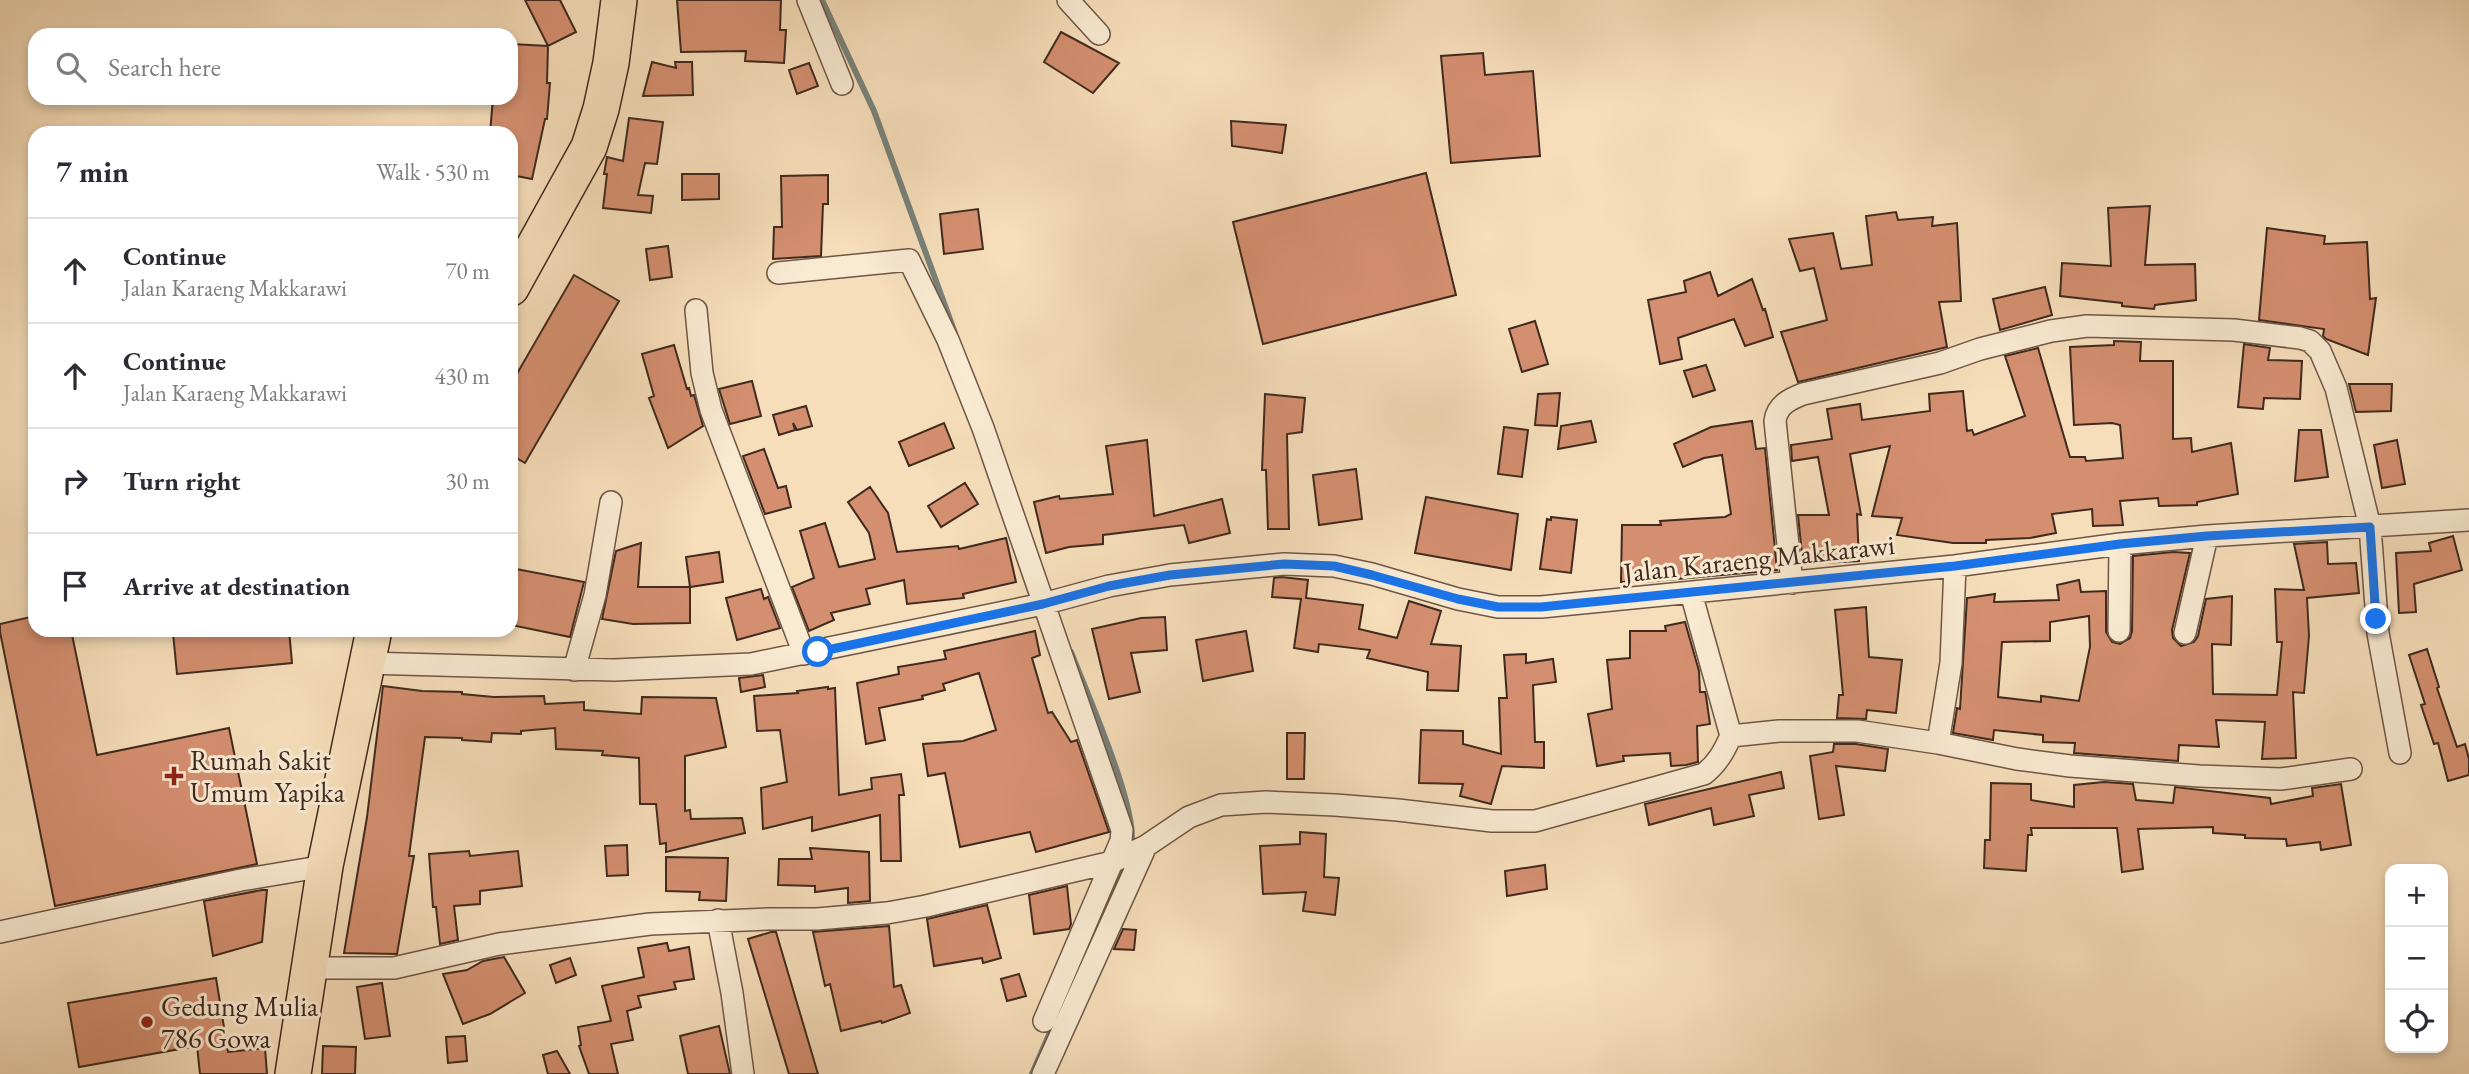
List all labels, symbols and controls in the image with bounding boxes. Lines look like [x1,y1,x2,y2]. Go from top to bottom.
search box [28,28,518,105]
icon: search [52,48,90,86]
text: Search here [108,50,221,84]
text: 7 min [56,152,129,191]
text: Walk · 530 m [376,157,490,187]
text: Continue [123,239,226,273]
icon: ahead [56,252,94,290]
text: 70 m [445,256,490,286]
text: Jalan Karaeng Makkarawi [123,273,347,303]
text: Continue [123,344,226,378]
icon: ahead [56,357,94,395]
text: 430 m [434,361,490,391]
text: Jalan Karaeng Makkarawi [123,378,347,408]
icon: right [56,462,94,500]
text: Turn right [123,464,241,498]
text: 30 m [445,466,490,496]
street label: Jalan Karaeng Makkarawi [1620,526,1897,590]
icon: arrive [56,567,94,605]
text: Arrive at destination [123,569,350,603]
route end [2360,603,2391,634]
route start [802,636,833,667]
place label: Rumah Sakit Umum Yapika [190,742,346,810]
marker: Rumah Sakit Umum Yapika [164,766,184,786]
map controls [2385,864,2448,1053]
button: + [2385,864,2448,927]
button: − [2385,927,2448,990]
place label: Gedung Mulia 786 Gowa [161,988,319,1056]
button: locate [2385,990,2448,1053]
marker: Gedung Mulia 786 Gowa [139,1014,155,1030]

